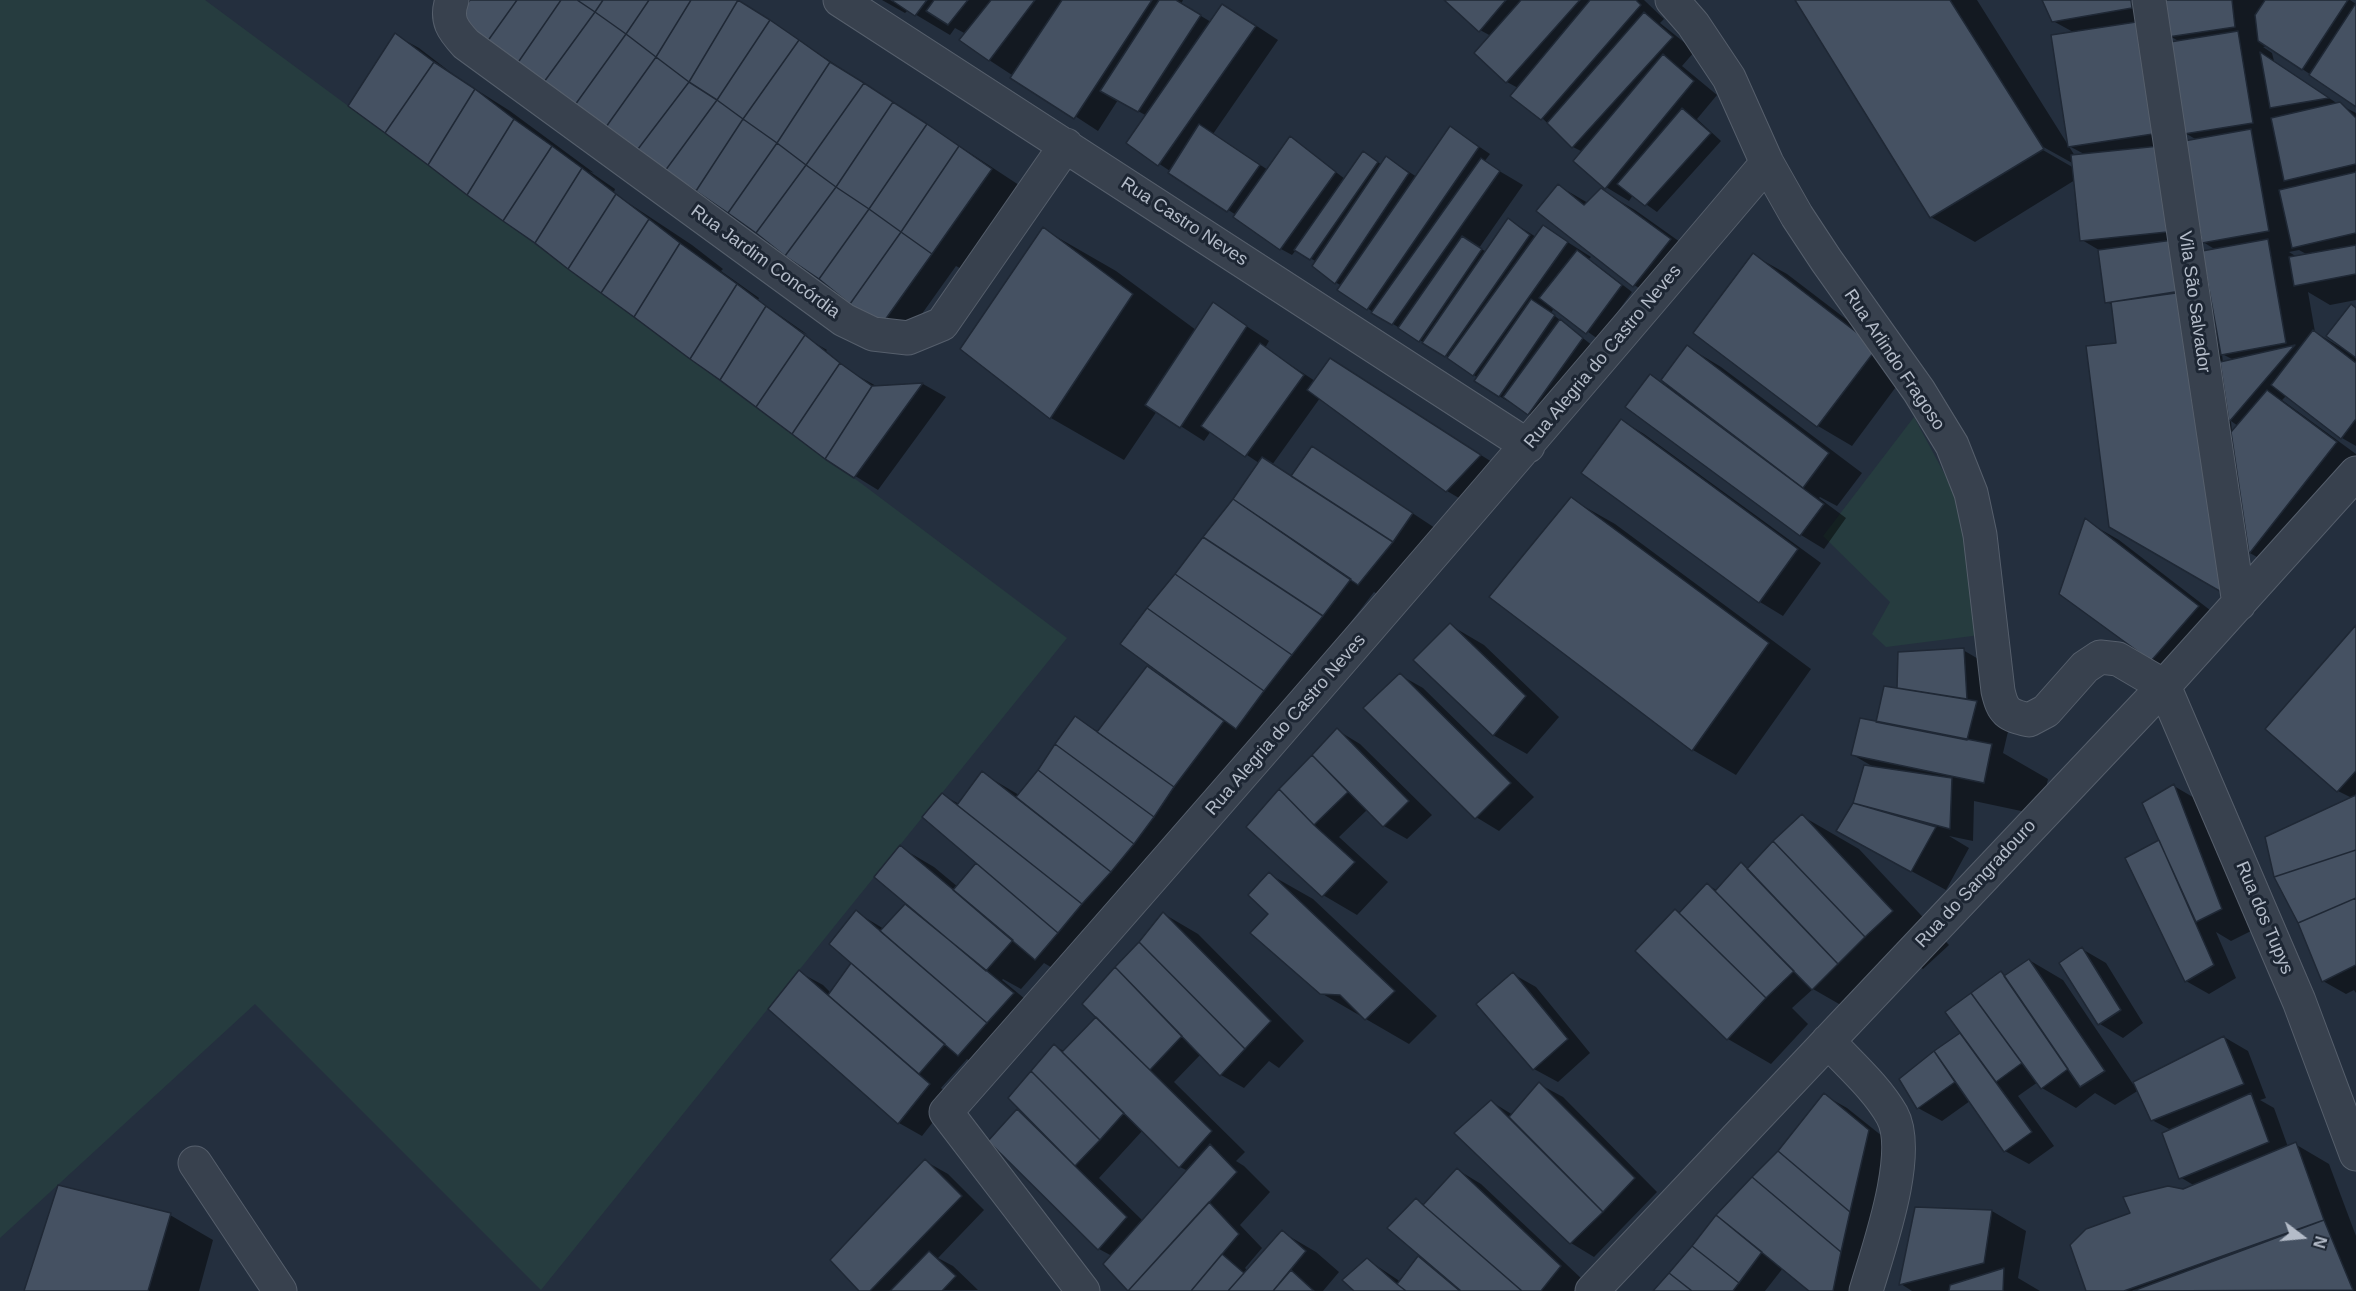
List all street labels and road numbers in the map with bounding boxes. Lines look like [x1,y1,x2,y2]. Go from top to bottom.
street label: Rua Castro Neves [1116,173,1252,271]
street label: Rua Jardim Concórdia [686,201,844,323]
street label: Vila São Salvador [2173,230,2215,374]
street label: Rua Alegria do Castro Neves [1520,261,1686,453]
street label: Rua Arlindo Fragoso [1839,286,1949,434]
street label: Rua Alegria do Castro Neves [1201,630,1371,820]
street label: Rua do Sangradouro [1911,816,2041,952]
street label: Rua dos Tupys [2231,858,2297,978]

